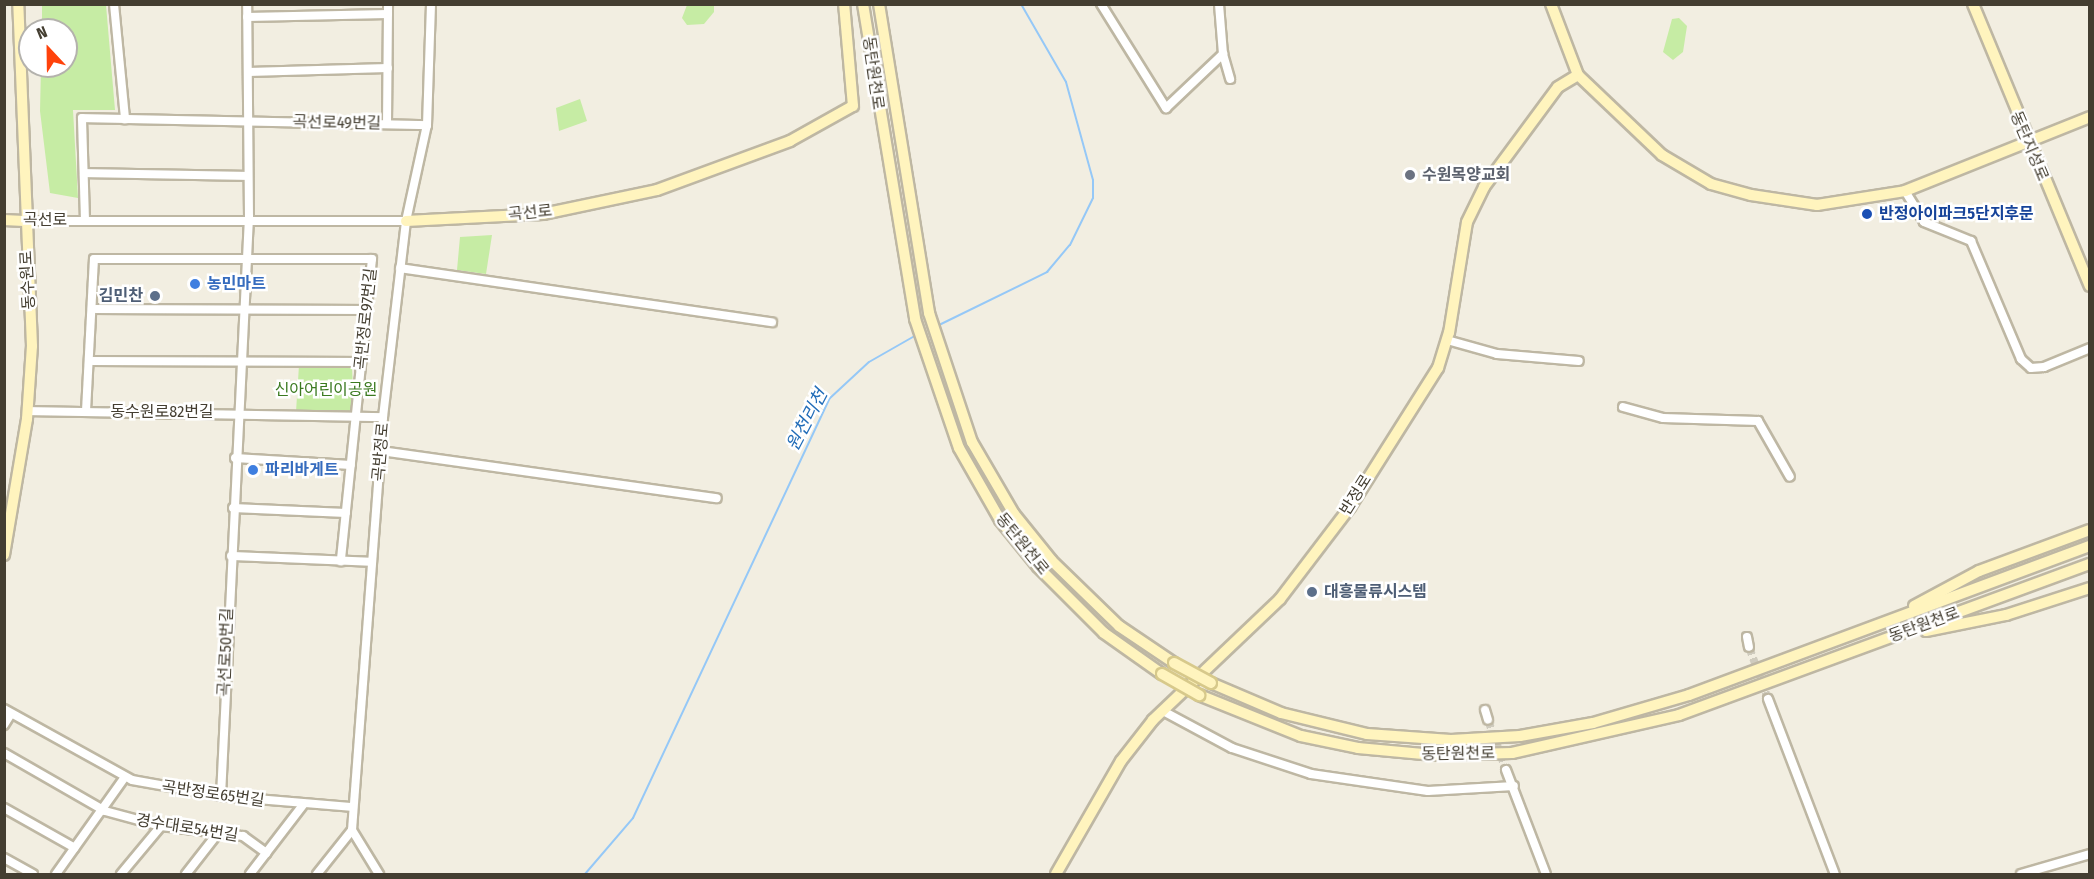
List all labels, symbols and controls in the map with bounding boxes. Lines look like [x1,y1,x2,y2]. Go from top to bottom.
north arrow [18,18,78,78]
text: N [34,22,50,43]
street label: 동탄원천로 [858,35,888,111]
street label: 동탄지성로 [2006,108,2052,184]
street label: 곡선로49번길 [292,113,382,133]
place label: 수원목양교회 [1422,165,1510,185]
marker: 수원목양교회 [1403,168,1417,182]
street label: 곡선로 [507,201,553,225]
place label: 반정아이파크5단지후문 [1879,204,2034,224]
marker: 반정아이파크5단지후문 [1860,207,1874,221]
street label: 곡선로 [23,210,67,230]
street label: 동수원로 [17,250,39,310]
street label: 곡반정로97번길 [351,267,381,371]
place label: 농민마트 [207,274,266,294]
marker: 농민마트 [188,277,202,291]
place label: 김민찬 [99,286,143,306]
marker: 김민찬 [148,289,162,303]
park label: 신아어린이공원 [274,380,378,400]
water label: 원천리천 [782,386,832,454]
street label: 동수원로82번길 [110,402,214,422]
street label: 곡반정로 [369,422,393,482]
place label: 파리바게트 [265,460,339,480]
marker: 파리바게트 [246,463,260,477]
street label: 반정로 [1336,471,1376,519]
street label: 동탄원천로 [991,509,1053,579]
place label: 대흥물류시스템 [1324,582,1427,602]
marker: 대흥물류시스템 [1305,585,1319,599]
street label: 동탄원천로 [1886,603,1962,647]
street label: 곡선로50번길 [215,607,237,697]
street label: 동탄원천로 [1421,744,1495,764]
street label: 곡반정로65번길 [160,777,266,811]
street label: 경수대로54번길 [134,810,240,846]

